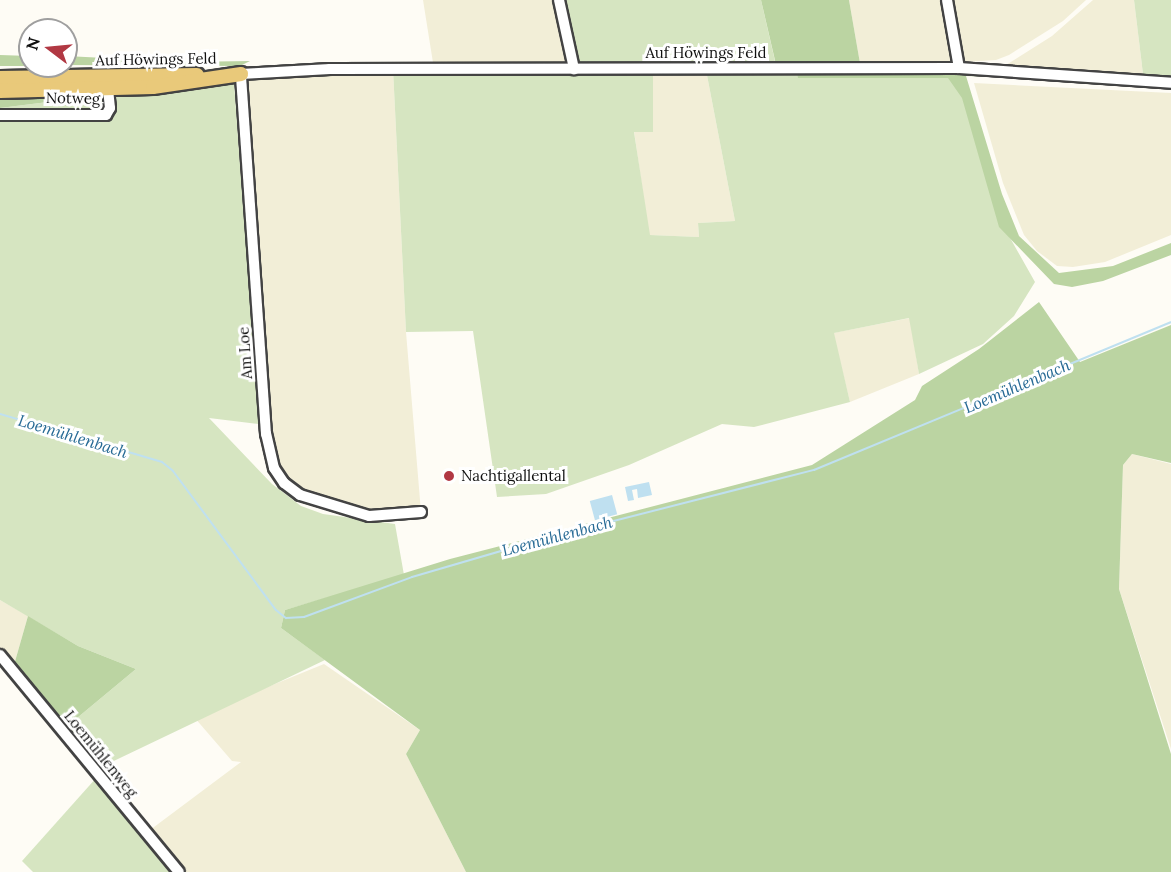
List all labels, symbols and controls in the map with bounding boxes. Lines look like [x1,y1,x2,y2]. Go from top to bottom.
north arrow [18,18,78,78]
text: N [21,35,44,52]
street label: Auf Höwings Feld [645,44,767,62]
street label: Auf Höwings Feld [95,49,217,69]
street label: Notweg [46,89,100,107]
street label: Am Loe [234,326,256,380]
water label: Loemühlenbach [961,355,1073,417]
water label: Loemühlenbach [16,410,130,462]
place label: Nachtigallental [461,467,566,485]
marker: Nachtigallental [442,469,456,483]
water label: Loemühlenbach [500,512,614,560]
street label: Loemühlenweg [61,707,141,801]

